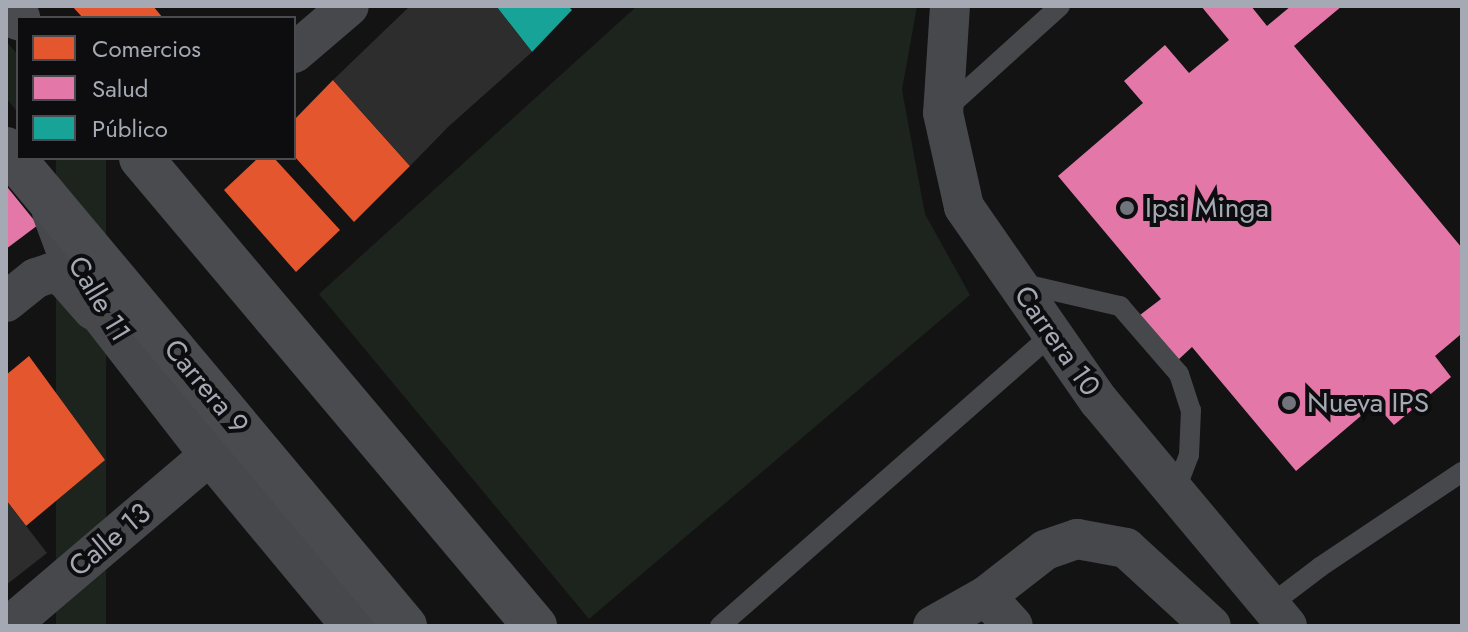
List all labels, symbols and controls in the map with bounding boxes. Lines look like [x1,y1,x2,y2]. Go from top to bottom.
legend [16,16,296,160]
text: Comercios [92,31,201,66]
text: Salud [92,71,149,106]
text: Público [92,111,168,146]
place label: Ipsi Minga [1145,191,1269,225]
marker: Ipsi Minga [1116,197,1138,219]
street label: Calle 11 [61,250,137,348]
street label: Carrera 10 [1007,279,1107,403]
street label: Carrera 9 [157,333,255,441]
place label: Nueva IPS [1307,386,1429,420]
marker: Nueva IPS [1278,392,1300,414]
street label: Calle 13 [62,496,158,584]

